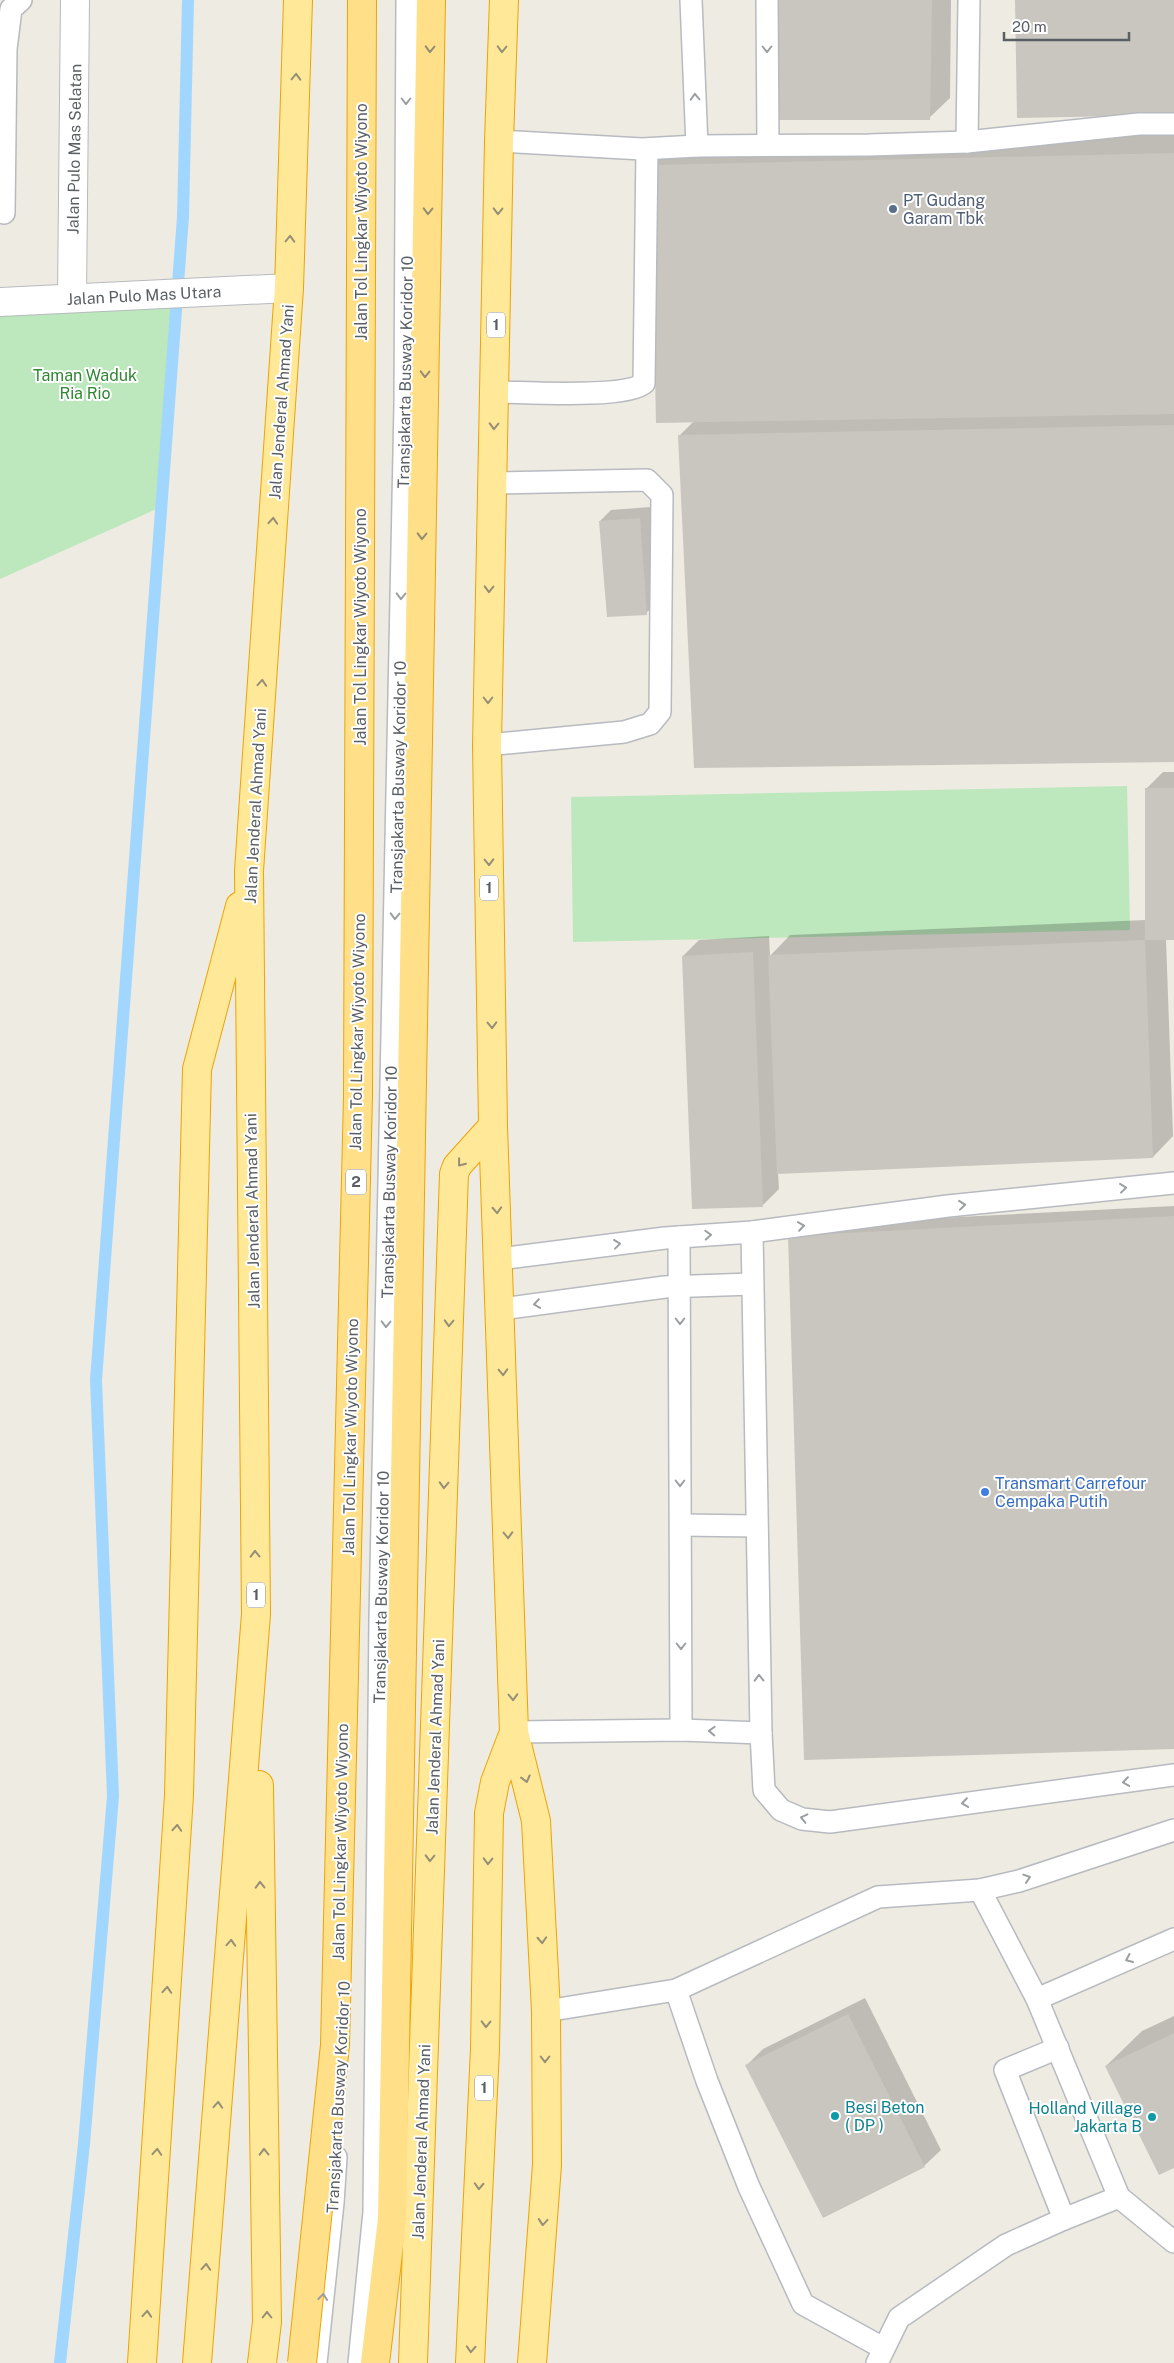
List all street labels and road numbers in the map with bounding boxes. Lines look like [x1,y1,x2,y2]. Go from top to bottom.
street label: Jalan Pulo Mas Selatan [64,63,85,235]
street label: Jalan Tol Lingkar Wiyoto Wiyono [352,103,371,341]
street label: Transjakarta Busway Koridor 10 [394,255,417,489]
street label: Jalan Pulo Mas Utara [66,282,222,309]
street label: Jalan Jenderal Ahmad Yani [265,304,298,500]
road number: 1 [487,312,505,338]
street label: Jalan Tol Lingkar Wiyoto Wiyono [351,508,370,746]
street label: Transjakarta Busway Koridor 10 [387,660,410,894]
street label: Jalan Jenderal Ahmad Yani [241,708,270,904]
road number: 1 [480,876,498,900]
street label: Jalan Tol Lingkar Wiyoto Wiyono [346,913,369,1151]
street label: Transjakarta Busway Koridor 10 [378,1065,401,1299]
street label: Jalan Jenderal Ahmad Yani [241,1113,264,1309]
road number: 2 [346,1170,366,1194]
street label: Jalan Tol Lingkar Wiyoto Wiyono [339,1318,362,1556]
street label: Transjakarta Busway Koridor 10 [370,1470,393,1704]
road number: 1 [247,1582,265,1608]
street label: Jalan Jenderal Ahmad Yani [423,1639,448,1835]
street label: Jalan Tol Lingkar Wiyoto Wiyono [329,1723,352,1961]
street label: Transjakarta Busway Koridor 10 [323,1980,354,2214]
street label: Jalan Jenderal Ahmad Yani [409,2044,434,2240]
road number: 1 [475,2076,493,2100]

